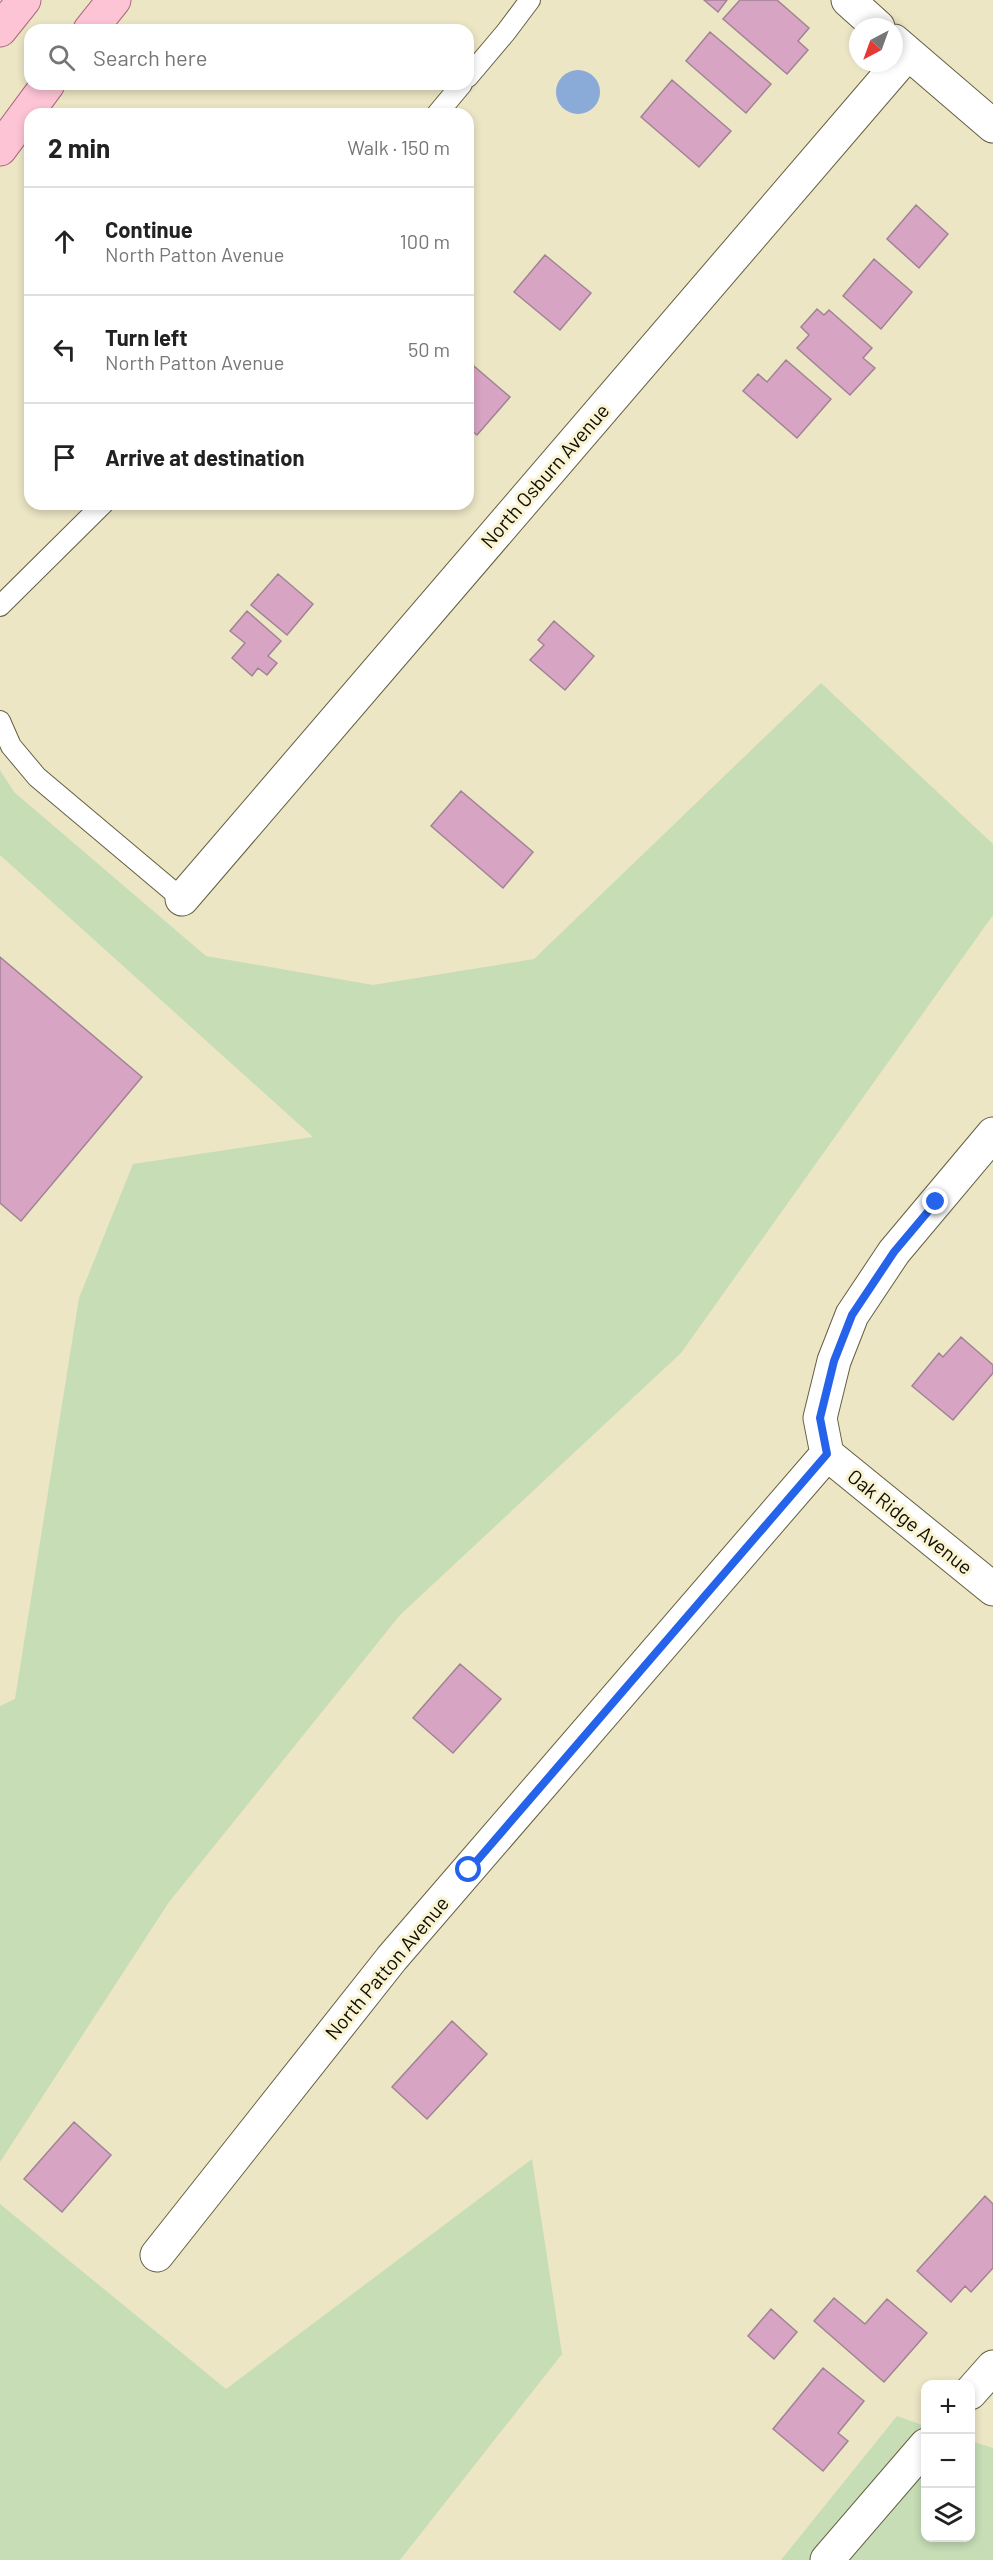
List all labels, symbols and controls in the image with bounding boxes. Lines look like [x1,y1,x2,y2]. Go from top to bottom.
north arrow [849,18,903,72]
search box [24,24,474,90]
icon: search [45,41,78,74]
text: Search here [93,44,207,70]
text: 2 min [48,132,110,163]
text: Walk · 150 m [347,135,450,159]
text: Continue [105,216,193,242]
icon: ahead [48,225,81,258]
text: 100 m [400,229,450,253]
text: North Patton Avenue [105,242,284,266]
text: Turn left [105,324,188,350]
icon: left [48,333,81,366]
text: 50 m [408,337,450,361]
text: North Patton Avenue [105,350,284,374]
street label: North Osburn Avenue [475,398,613,552]
icon: arrive [48,441,81,474]
text: Arrive at destination [105,444,304,470]
route end [922,1188,948,1214]
street label: Oak Ridge Avenue [843,1464,978,1579]
route start [455,1856,481,1882]
street label: North Patton Avenue [319,1891,453,2044]
map controls [921,2380,975,2542]
button: + [921,2380,975,2434]
button: − [921,2434,975,2488]
button: layers [921,2488,975,2542]

